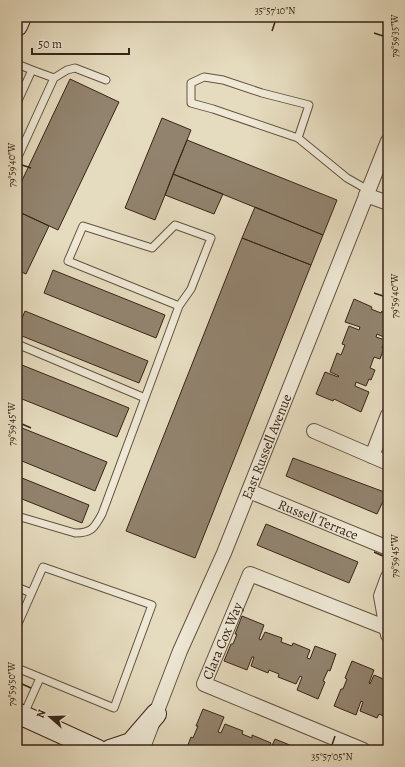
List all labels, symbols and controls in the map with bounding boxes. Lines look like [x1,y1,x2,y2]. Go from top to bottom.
text: 35°57'10"N [255,4,295,17]
text: 79°59'35"W [388,14,401,58]
scale bar [32,30,129,56]
text: 50 m [38,36,62,52]
text: 79°59'40"W [5,142,18,187]
text: 79°59'40"W [388,273,401,318]
street label: East Russell Avenue [237,391,296,502]
text: 79°59'45"W [5,402,18,446]
street label: Russell Terrace [275,495,361,544]
text: 79°59'45"W [388,534,401,578]
street label: Clara Cox Way [197,598,247,682]
text: 79°59'50"W [5,661,18,706]
north arrow [30,697,70,737]
text: N [33,707,49,720]
text: 35°57'05"N [311,750,353,763]

